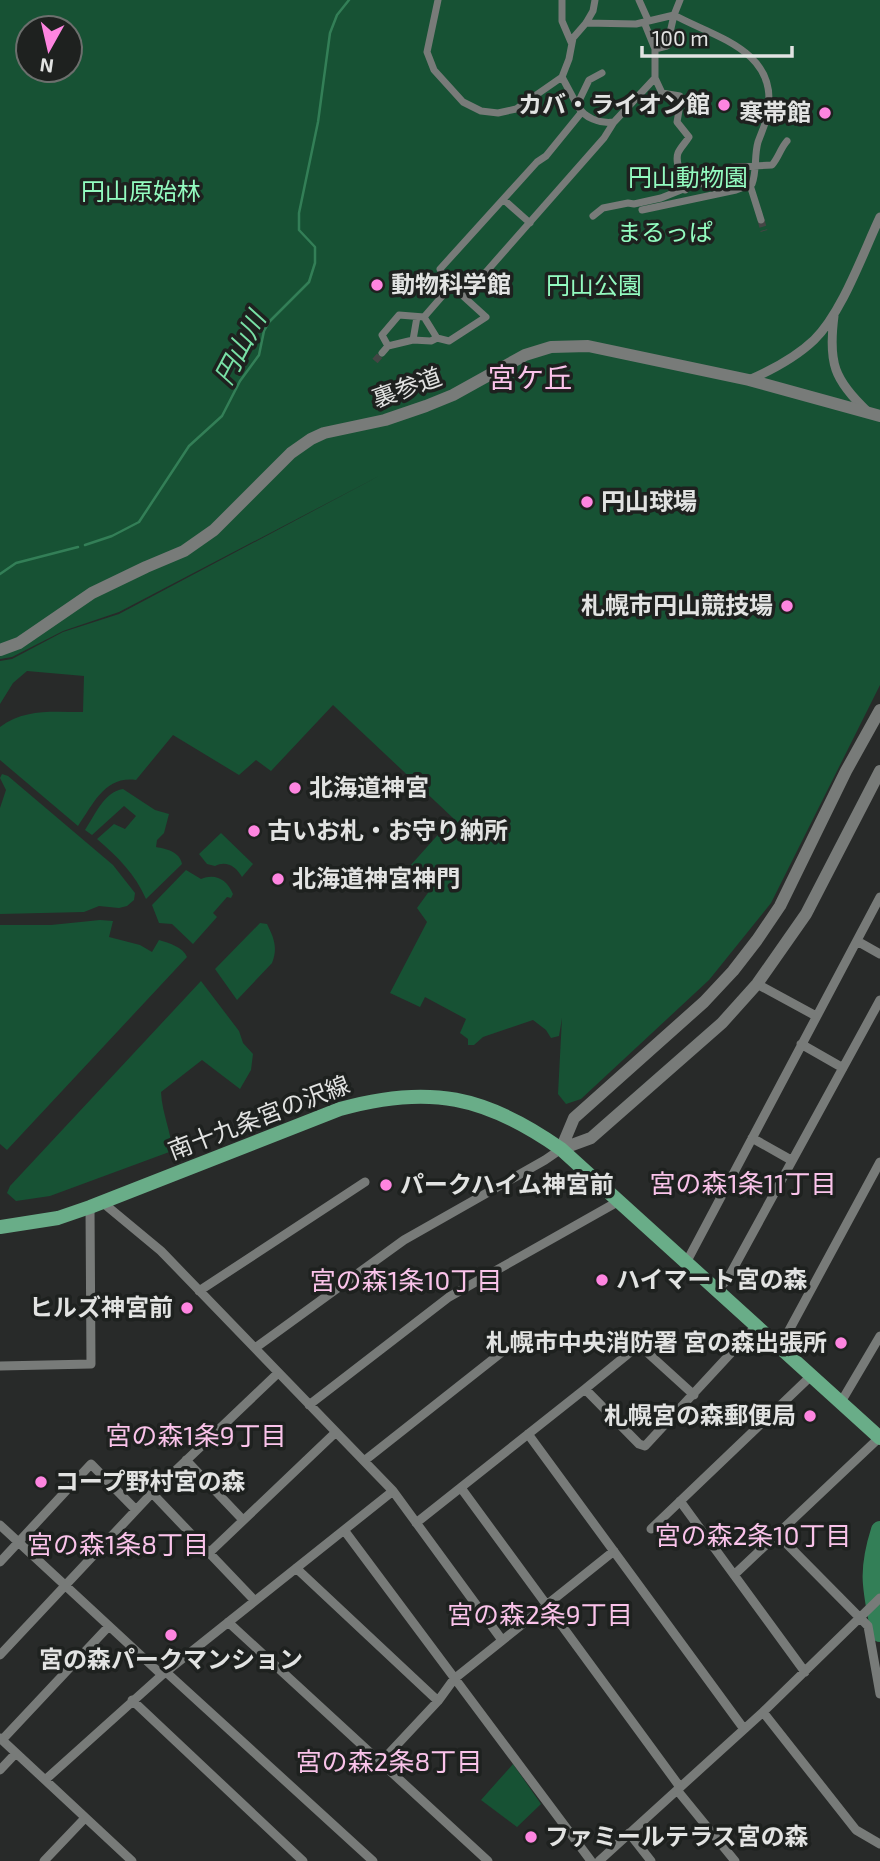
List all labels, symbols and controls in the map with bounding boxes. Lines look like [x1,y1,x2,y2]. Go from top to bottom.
north arrow [14,14,84,84]
scale bar [642,14,792,58]
text: 100 m [652,25,709,50]
text: N [38,54,55,79]
place label: カバ・ライオン館 [518,89,710,118]
marker: カバ・ライオン館 [716,97,732,113]
place label: 寒帯館 [739,97,811,126]
marker: 寒帯館 [817,105,833,121]
park label: 円山動物園 [628,162,748,191]
park label: 円山原始林 [81,176,201,205]
park label: まるっぱ [617,217,713,246]
place label: 動物科学館 [391,269,511,298]
park label: 円山公園 [546,270,642,299]
marker: 動物科学館 [369,277,385,293]
water label: 円山川 [207,303,272,389]
district label: 宮ケ丘 [488,360,572,394]
street label: 裏参道 [368,361,445,413]
place label: 円山球場 [601,486,697,515]
marker: 円山球場 [579,494,595,510]
place label: 札幌市円山競技場 [581,590,773,619]
marker: 札幌市円山競技場 [779,598,795,614]
place label: 北海道神宮 [309,772,429,801]
marker: 北海道神宮 [287,780,303,796]
place label: 古いお札・お守り納所 [268,815,508,844]
marker: 古いお札・お守り納所 [246,823,262,839]
place label: 北海道神宮神門 [292,863,460,892]
marker: 北海道神宮神門 [270,871,286,887]
street label: 南十九条宮の沢線 [164,1069,353,1165]
district label: 宮の森1条11丁目 [649,1167,837,1198]
place label: パークハイム神宮前 [400,1169,614,1198]
marker: パークハイム神宮前 [378,1177,394,1193]
district label: 宮の森1条10丁目 [310,1264,502,1295]
place label: ハイマート宮の森 [616,1264,808,1293]
marker: ハイマート宮の森 [594,1272,610,1288]
place label: ヒルズ神宮前 [29,1292,173,1321]
marker: ヒルズ神宮前 [179,1300,195,1316]
place label: 札幌市中央消防署 宮の森出張所 [486,1327,827,1356]
marker: 札幌市中央消防署 宮の森出張所 [833,1335,849,1351]
place label: 札幌宮の森郵便局 [604,1400,796,1429]
marker: 札幌宮の森郵便局 [802,1408,818,1424]
district label: 宮の森1条9丁目 [105,1419,287,1450]
place label: コープ野村宮の森 [55,1466,246,1495]
marker: コープ野村宮の森 [33,1474,49,1490]
district label: 宮の森2条10丁目 [655,1519,851,1550]
district label: 宮の森1条8丁目 [27,1528,209,1559]
district label: 宮の森2条9丁目 [447,1598,633,1629]
marker: 宮の森パークマンション [163,1627,179,1643]
place label: 宮の森パークマンション [39,1644,303,1673]
district label: 宮の森2条8丁目 [296,1745,482,1776]
place label: ファミールテラス宮の森 [545,1821,809,1850]
marker: ファミールテラス宮の森 [523,1829,539,1845]

